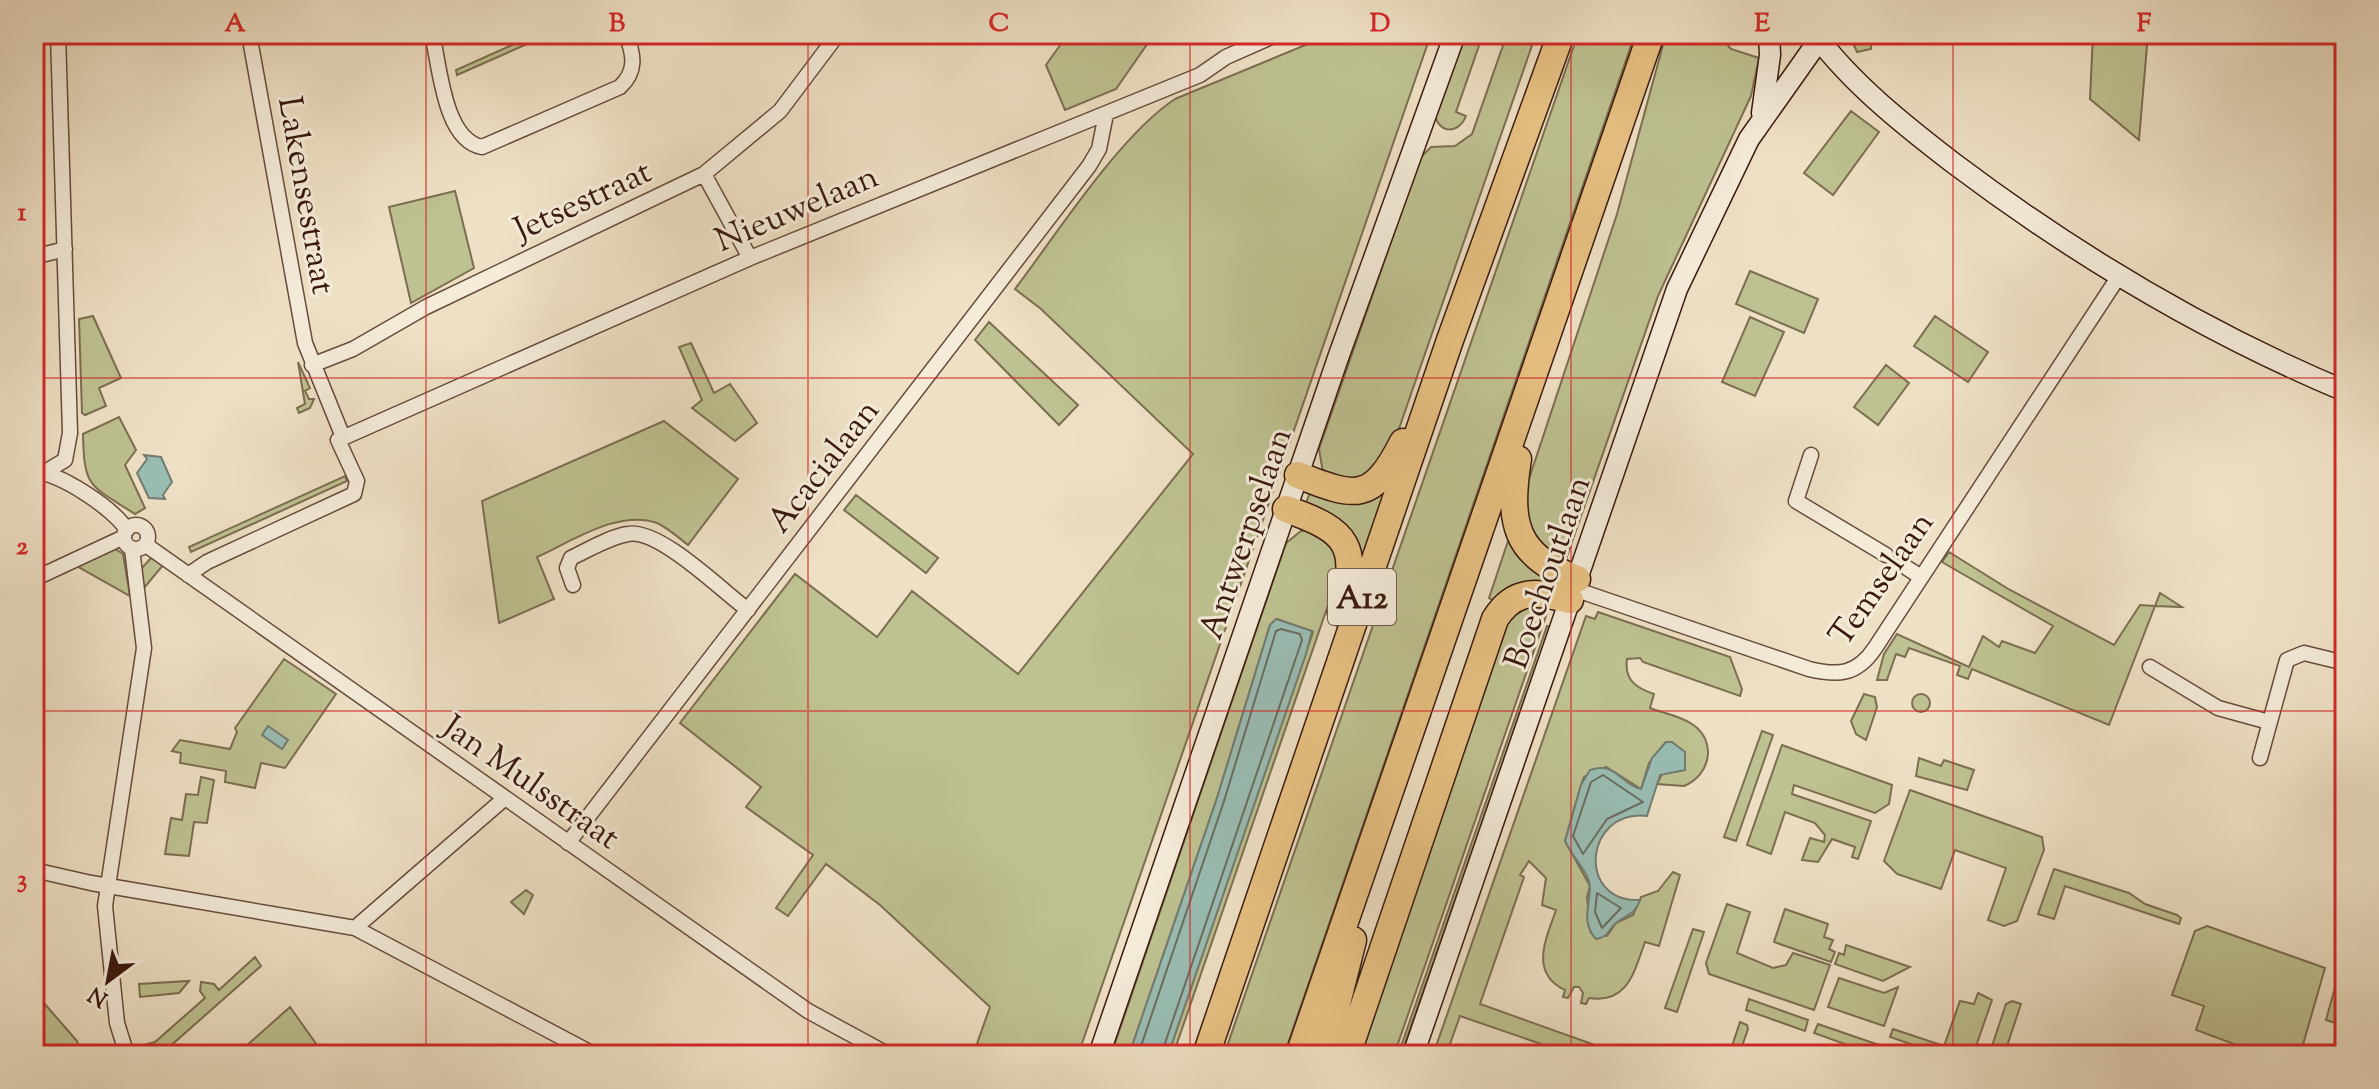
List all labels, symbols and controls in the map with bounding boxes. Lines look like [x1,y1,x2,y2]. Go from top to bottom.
text: A [224,6,246,43]
text: B [609,6,626,43]
text: C [989,6,1009,43]
text: D [1370,6,1390,43]
text: E [1754,6,1770,43]
text: F [2137,6,2152,43]
street label: Lakensestraat [263,93,346,298]
street label: Jetsestraat [505,149,661,256]
street label: Nieuwelaan [708,154,887,267]
text: 1 [18,195,27,232]
street label: Acacialaan [757,390,893,545]
street label: Antwerpselaan [1188,422,1306,647]
street label: Boechoutlaan [1493,470,1605,676]
street label: Temselaan [1818,503,1947,657]
text: 2 [16,529,29,566]
road number: A12 [1328,569,1396,625]
street label: Jan Mulsstraat [430,703,629,863]
text: 3 [17,862,27,899]
north arrow [68,941,148,1021]
text: N [83,977,115,1014]

